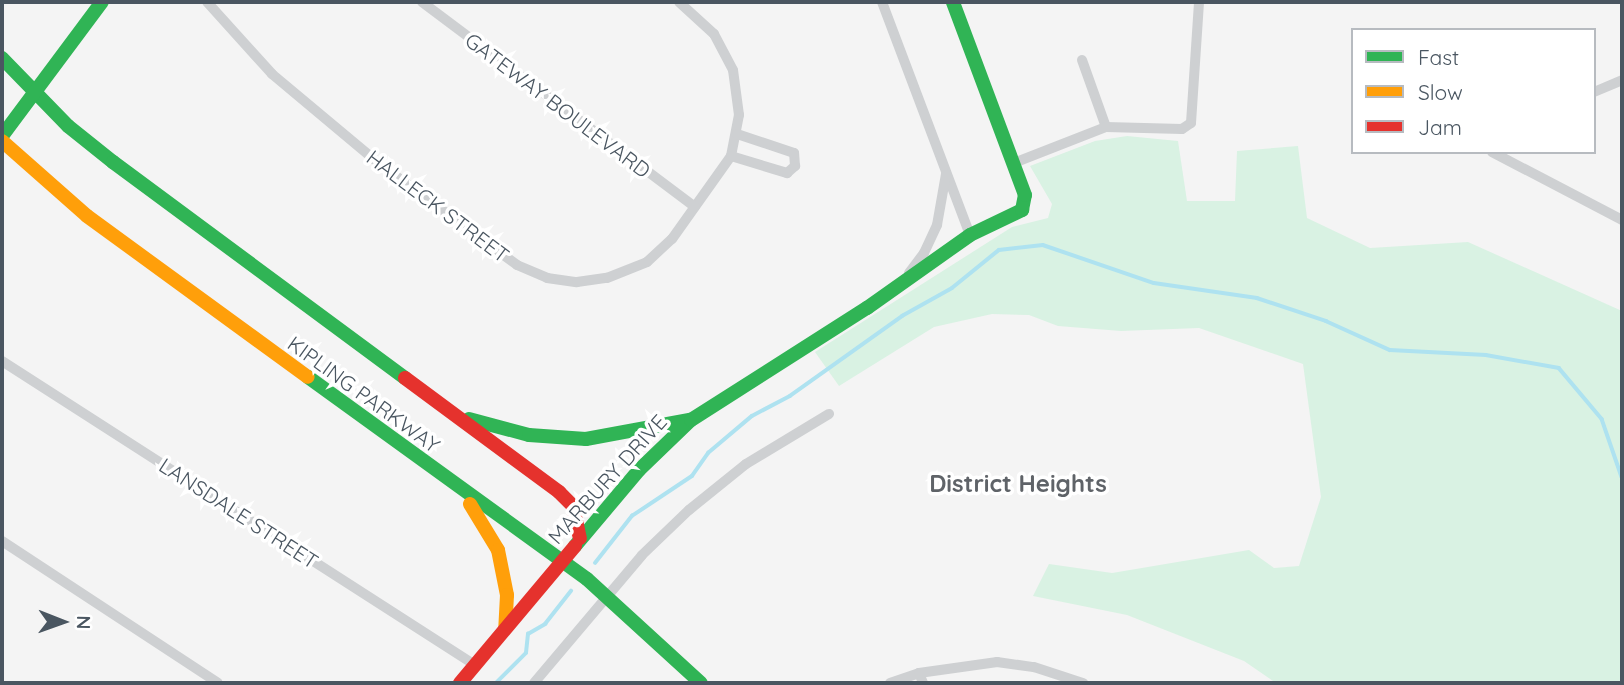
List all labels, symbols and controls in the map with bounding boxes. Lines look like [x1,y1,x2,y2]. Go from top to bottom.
street label: GATEWAY BOULEVARD [460,27,656,183]
legend [1351,28,1596,154]
text: Fast [1418,44,1459,70]
text: Slow [1418,79,1463,105]
text: Jam [1418,114,1462,140]
street label: HALLECK STREET [362,144,514,268]
street label: KIPLING PARKWAY [283,330,445,458]
street label: MARBURY DRIVE [542,409,672,549]
street label: LANSDALE STREET [155,452,323,574]
district label: District Heights [929,470,1107,498]
north arrow [28,587,98,657]
text: N [72,615,96,630]

